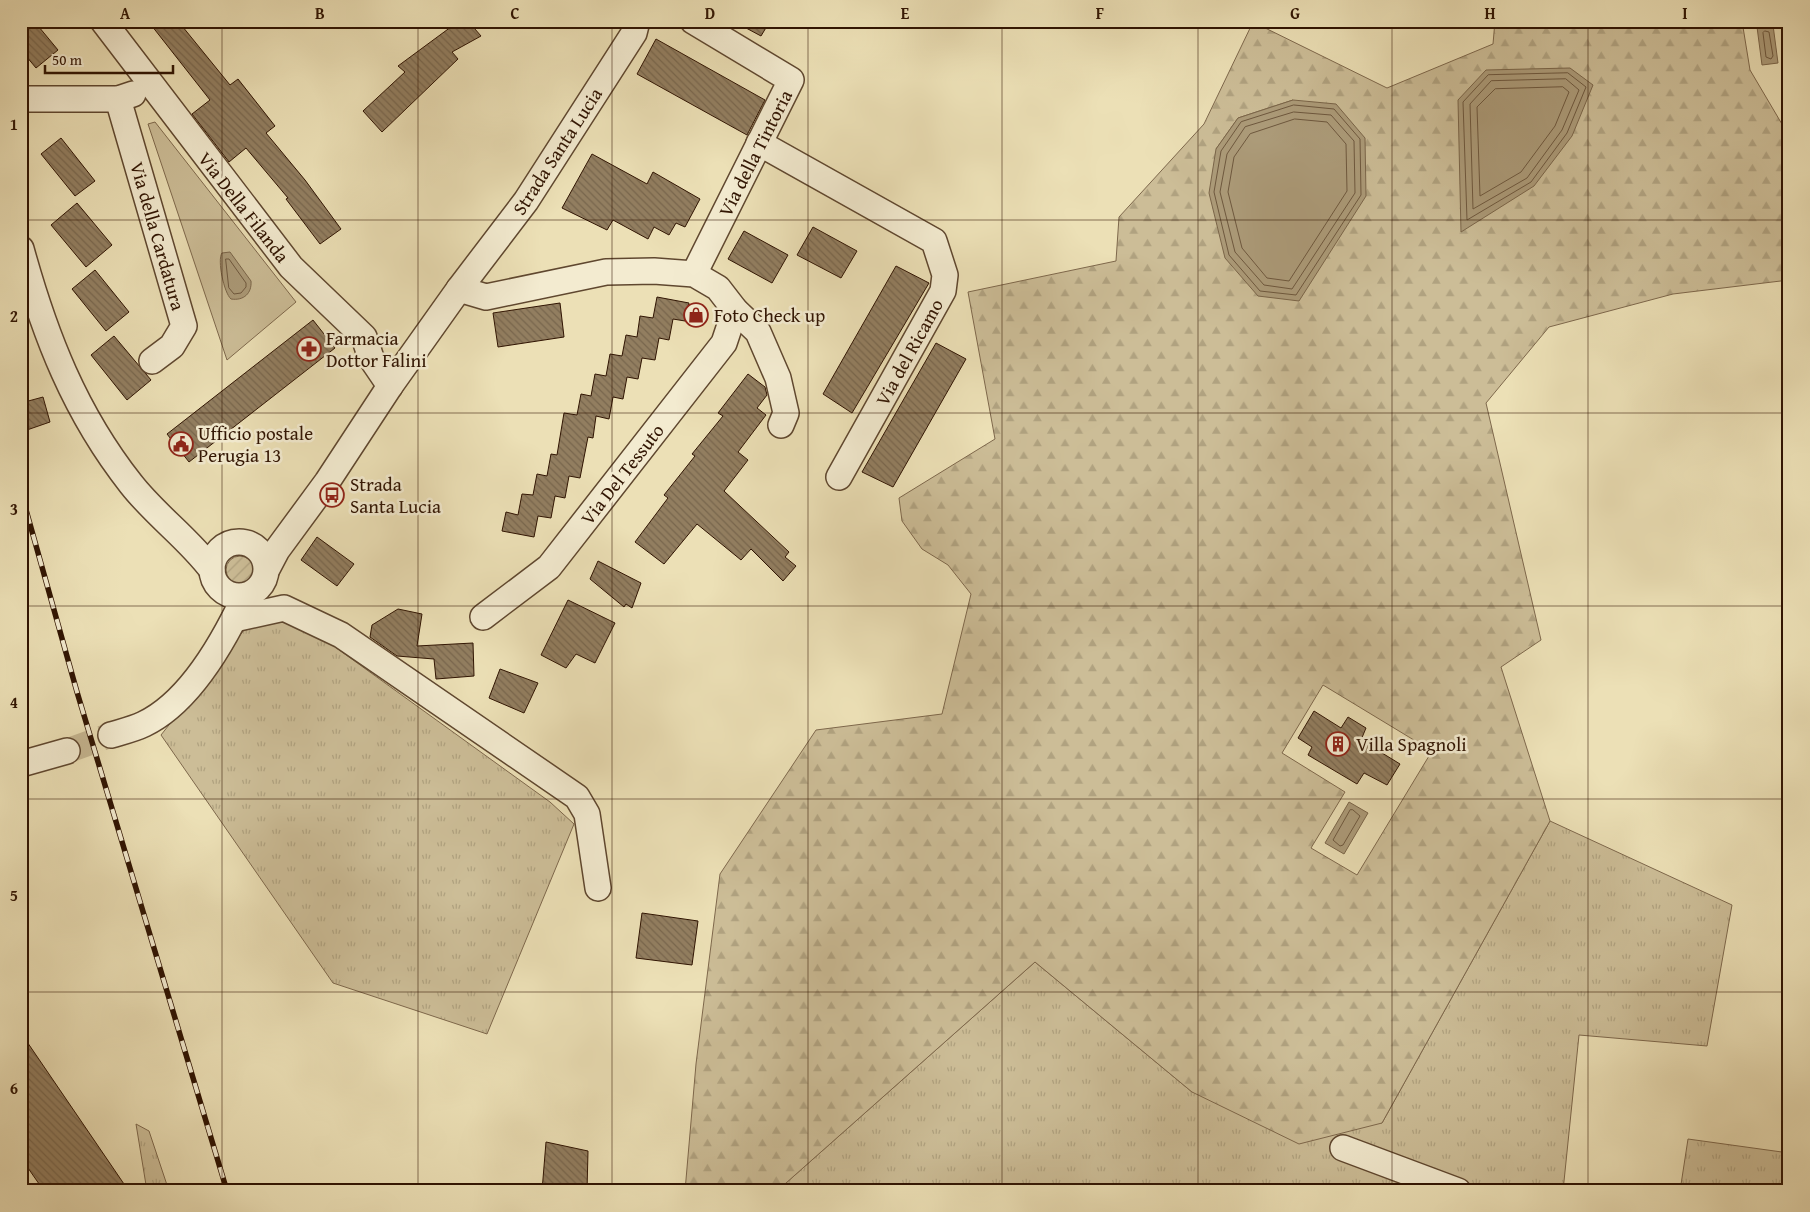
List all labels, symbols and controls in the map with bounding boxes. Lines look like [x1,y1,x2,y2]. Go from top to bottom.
text: A [120,1,131,25]
text: B [315,1,325,25]
text: C [510,1,520,25]
text: D [705,1,715,25]
text: E [901,1,910,25]
text: F [1096,1,1104,25]
text: G [1290,1,1300,25]
text: H [1484,1,1496,25]
text: I [1682,1,1688,25]
scale bar [45,42,172,74]
text: 50 m [52,49,83,70]
street label: Strada Santa Lucia [505,82,609,220]
street label: Via della Tintoria [711,85,799,221]
text: 1 [10,112,18,136]
street label: Via Della Filanda [192,146,296,268]
street label: Via della Cardatura [123,158,193,314]
street label: Via del Ricamo [868,293,950,411]
place label: Foto Check up [714,301,825,329]
shop icon: Foto Check up [683,302,709,328]
text: 2 [10,304,18,328]
place label: Farmacia Dottor Falini [326,324,427,374]
pharmacy icon: Farmacia Dottor Falini [296,336,322,362]
street label: Via Del Tessuto [574,418,670,530]
place label: Ufficio postale Perugia 13 [198,419,313,469]
public building icon: Ufficio postale Perugia 13 [168,431,194,457]
place label: Strada Santa Lucia [350,470,441,520]
bus stop icon: Strada Santa Lucia [319,482,345,508]
text: 3 [10,497,18,521]
text: 4 [10,690,18,714]
place label: Villa Spagnoli [1356,730,1467,758]
building icon: Villa Spagnoli [1325,731,1351,757]
text: 5 [10,883,18,907]
text: 6 [10,1076,18,1100]

